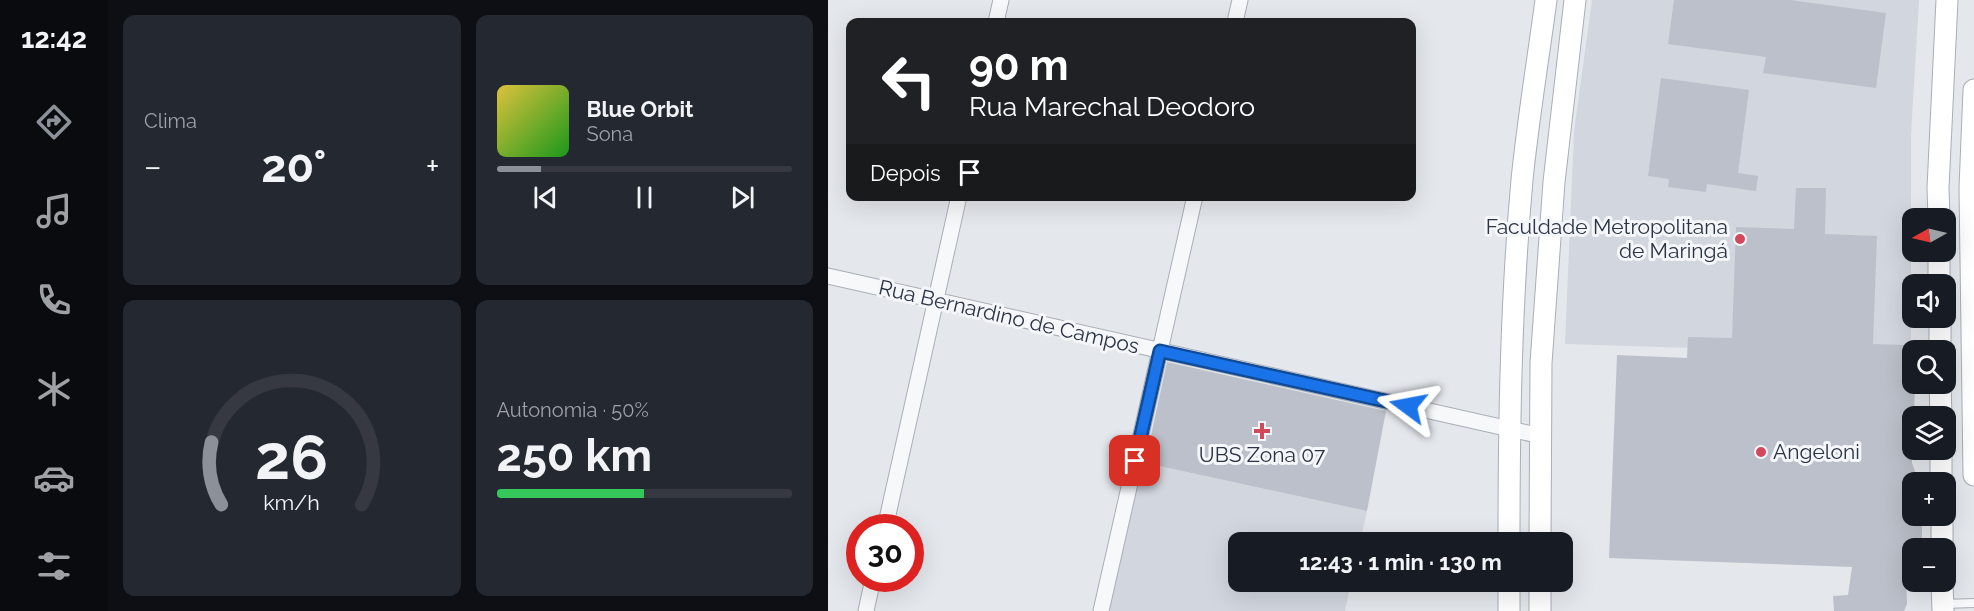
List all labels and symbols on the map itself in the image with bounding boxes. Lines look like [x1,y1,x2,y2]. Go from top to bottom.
north arrow [1902,208,1956,262]
place label: Faculdade Metropolitana de Maringá [1486,214,1728,263]
marker: Faculdade Metropolitana de Maringá [1733,232,1747,246]
street label: Rua Bernardino de Campos [876,274,1142,359]
position arrow [1376,374,1440,438]
marker: UBS Zona 07 [1253,422,1271,440]
pin [1109,435,1160,486]
place label: Angeloni [1773,439,1860,464]
place label: UBS Zona 07 [1199,442,1326,467]
marker: Angeloni [1754,445,1768,459]
speed limit sign: 30 [846,514,924,592]

